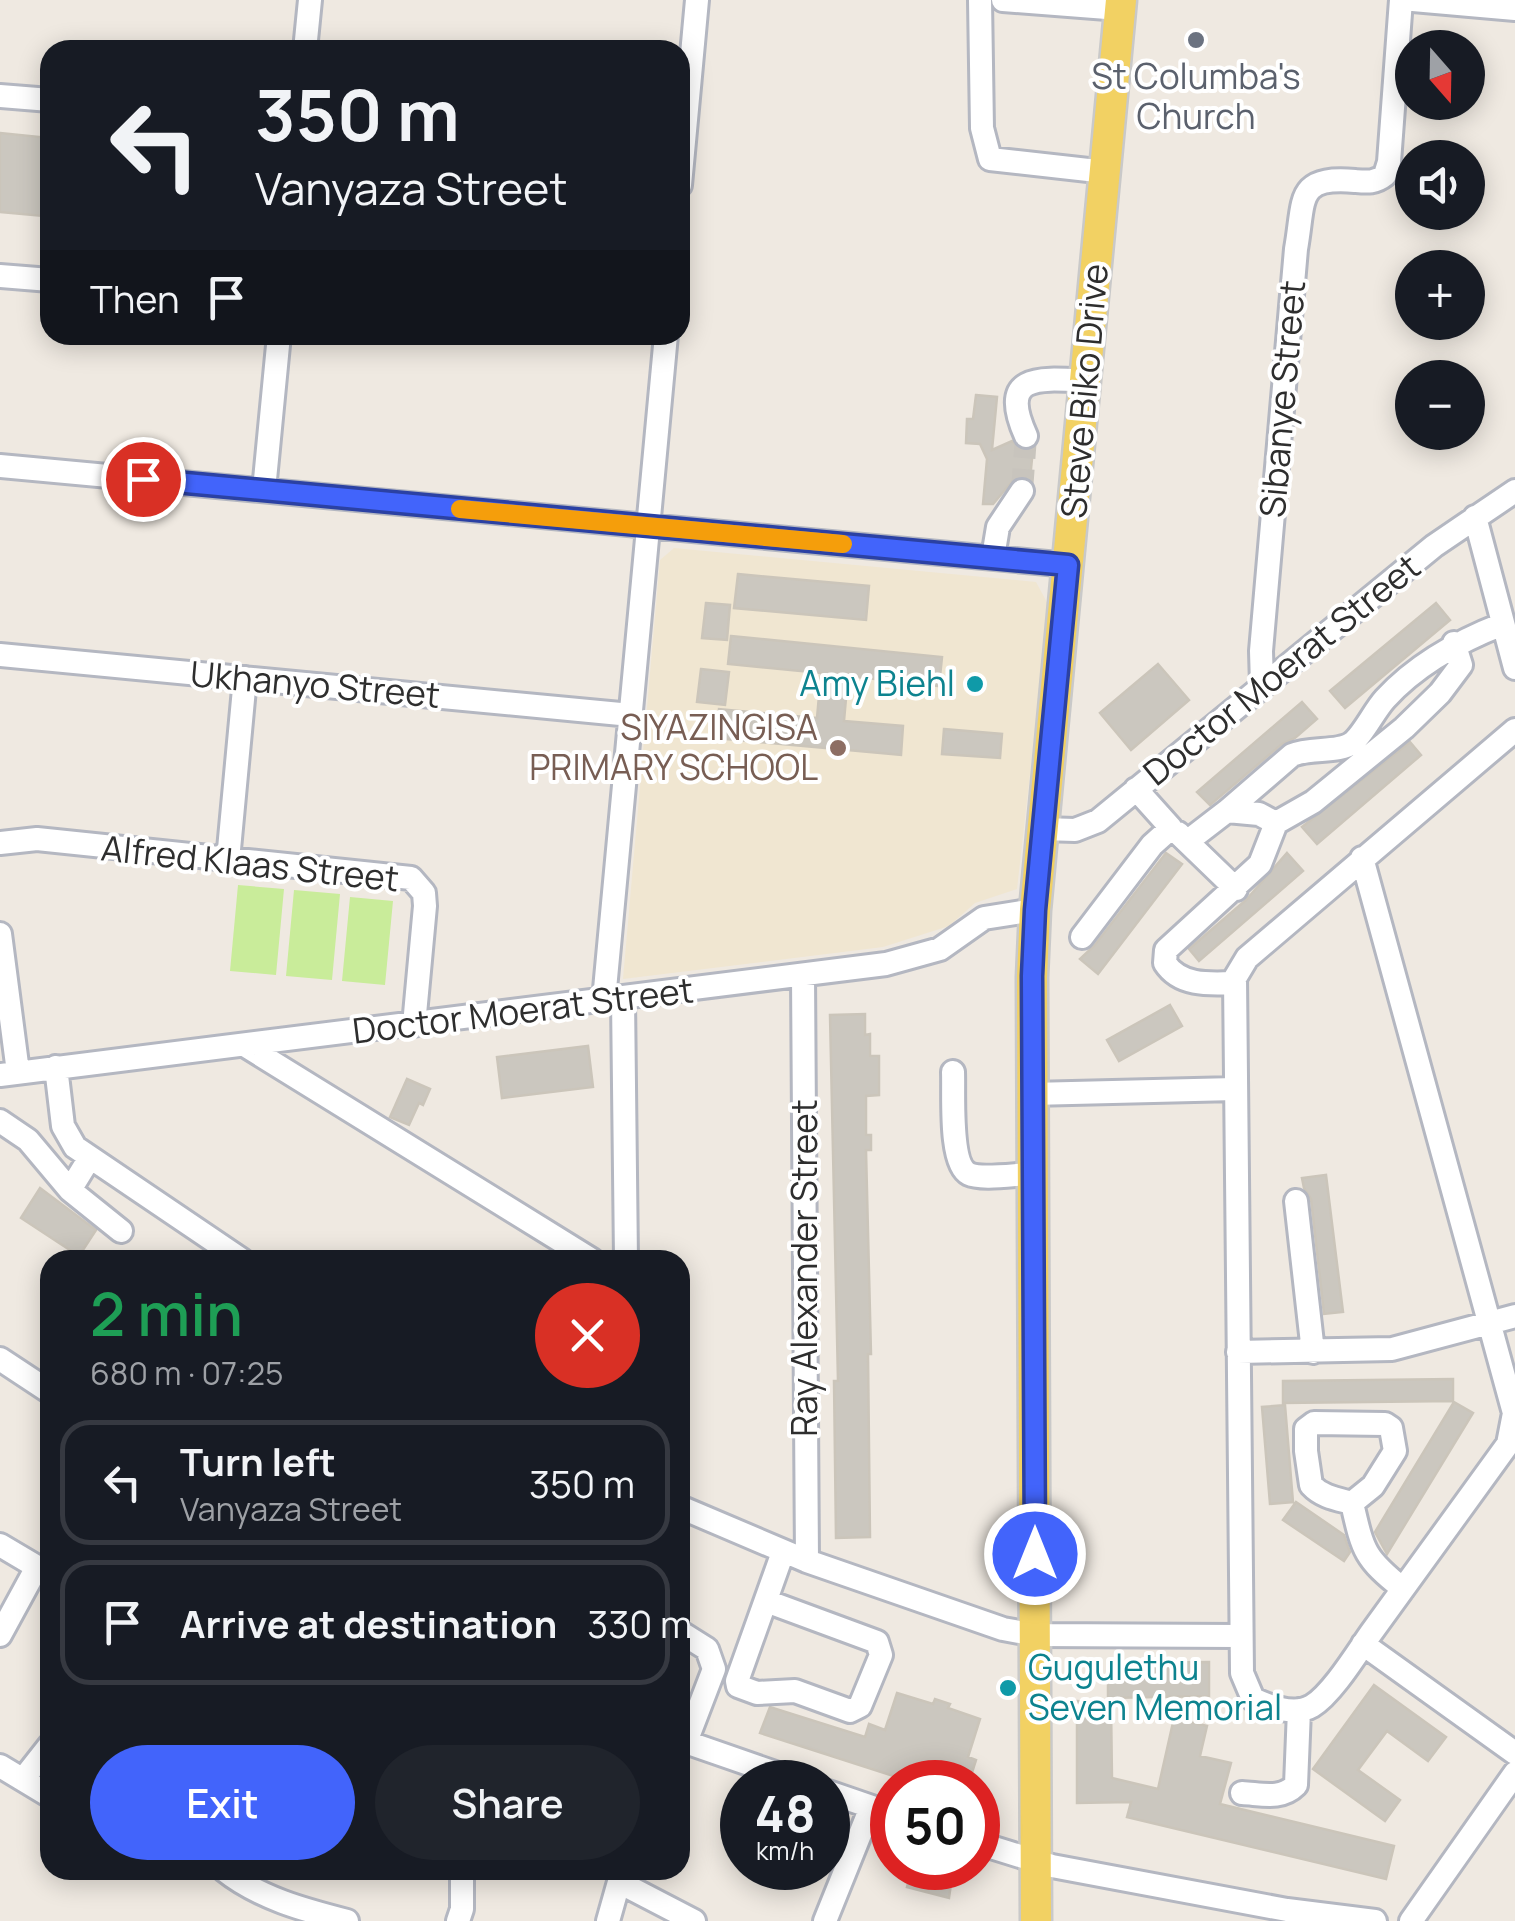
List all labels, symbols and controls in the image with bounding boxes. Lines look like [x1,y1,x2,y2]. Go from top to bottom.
marker: St Columba's Church [1185,29,1207,51]
north arrow [1395,30,1485,120]
map controls [1395,30,1485,450]
place label: St Columba's Church [1091,52,1301,140]
text: 350 m [255,66,460,162]
icon: left [90,80,220,210]
button: sound [1395,140,1485,230]
text: Vanyaza Street [255,157,567,219]
button: + [1395,250,1485,340]
street label: Steve Biko Drive [1049,262,1119,520]
icon: arrive [199,270,254,325]
text: Then [90,272,179,324]
street label: Sibanye Street [1248,278,1316,520]
button: − [1395,360,1485,450]
pin [101,437,186,522]
icon: arrive [116,452,171,507]
street label: Doctor Moerat Street [1133,543,1430,796]
street label: Ukhanyo Street [188,649,442,719]
place label: Amy Biehl [799,659,955,707]
marker: Amy Biehl [964,673,986,695]
place label: SIYAZINGISA PRIMARY SCHOOL [529,703,818,791]
marker: SIYAZINGISA PRIMARY SCHOOL [827,737,849,759]
street label: Alfred Klaas Street [99,823,401,903]
street label: Doctor Moerat Street [350,965,696,1055]
street label: Ray Alexander Street [780,1099,828,1437]
text: 2 min [90,1272,243,1354]
button: close [535,1283,640,1388]
text: 680 m · 07:25 [90,1351,283,1395]
text: Turn left [180,1435,336,1487]
icon: left [95,1455,150,1510]
text: 350 m [529,1457,635,1509]
text: Vanyaza Street [180,1487,402,1531]
position arrow [983,1502,1087,1606]
icon: arrive [95,1595,150,1650]
text: Arrive at destination [180,1597,557,1649]
text: 330 m [587,1597,692,1649]
place label: Gugulethu Seven Memorial [1028,1643,1282,1731]
marker: Gugulethu Seven Memorial [997,1677,1019,1699]
button: Exit [90,1745,355,1860]
button: Share [375,1745,640,1860]
speed limit sign: 50 [870,1760,1000,1890]
text: 48 [754,1779,816,1847]
text: km/h [756,1833,814,1868]

